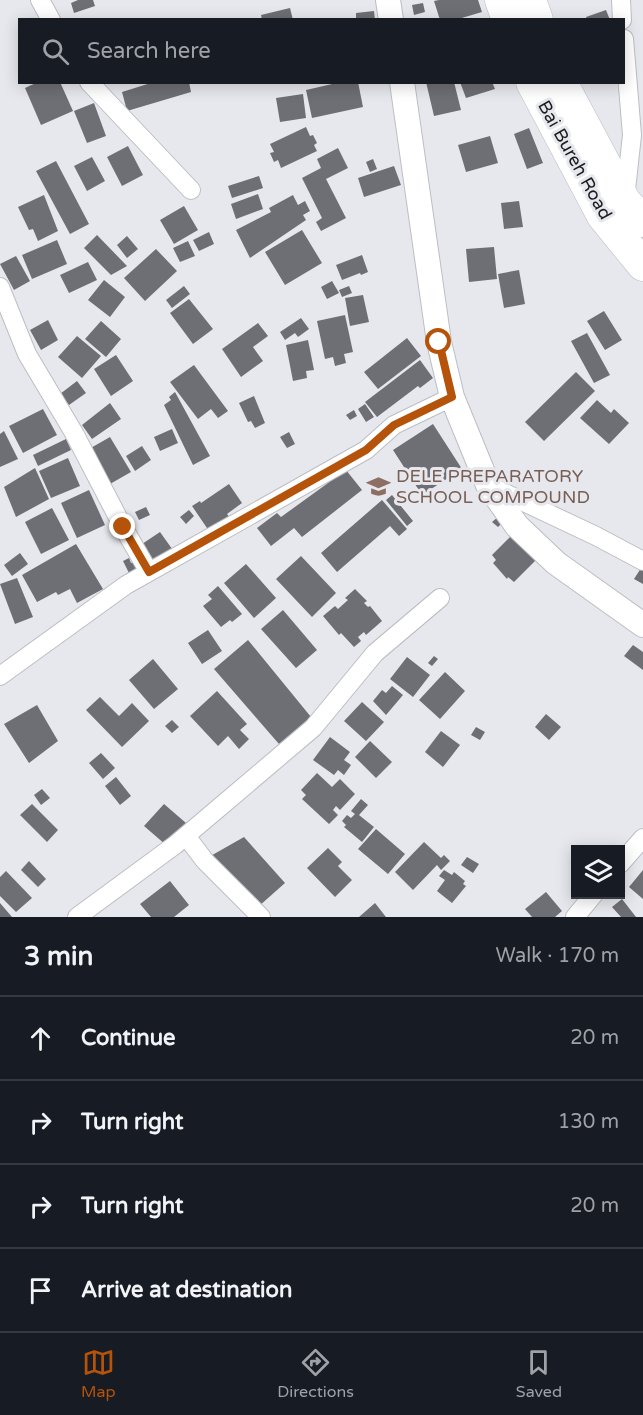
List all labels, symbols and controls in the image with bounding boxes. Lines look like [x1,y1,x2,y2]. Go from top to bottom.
search box [18,18,625,84]
icon: search [39,35,72,68]
text: Search here [87,38,211,64]
street label: Bai Bureh Road [533,97,617,223]
route start [425,328,451,354]
place label: DELE PREPARATORY SCHOOL COMPOUND [396,465,590,508]
school or university icon: DELE PREPARATORY SCHOOL COMPOUND [365,473,391,499]
route end [109,513,135,539]
map controls [571,845,625,899]
button: layers [571,845,625,899]
text: 3 min [24,941,93,972]
text: Walk · 170 m [496,944,619,968]
icon: ahead [24,1022,57,1055]
text: Continue [81,1025,176,1051]
text: 20 m [570,1026,619,1050]
icon: right [24,1106,57,1139]
text: Turn right [81,1109,183,1135]
text: 130 m [558,1110,619,1134]
icon: right [24,1190,57,1223]
text: Turn right [81,1193,183,1219]
text: 20 m [570,1194,619,1218]
icon: arrive [24,1274,57,1307]
text: Arrive at destination [81,1277,292,1303]
tab: Map [81,1346,115,1402]
tab: Directions [277,1346,354,1402]
tab: Saved [516,1346,562,1402]

